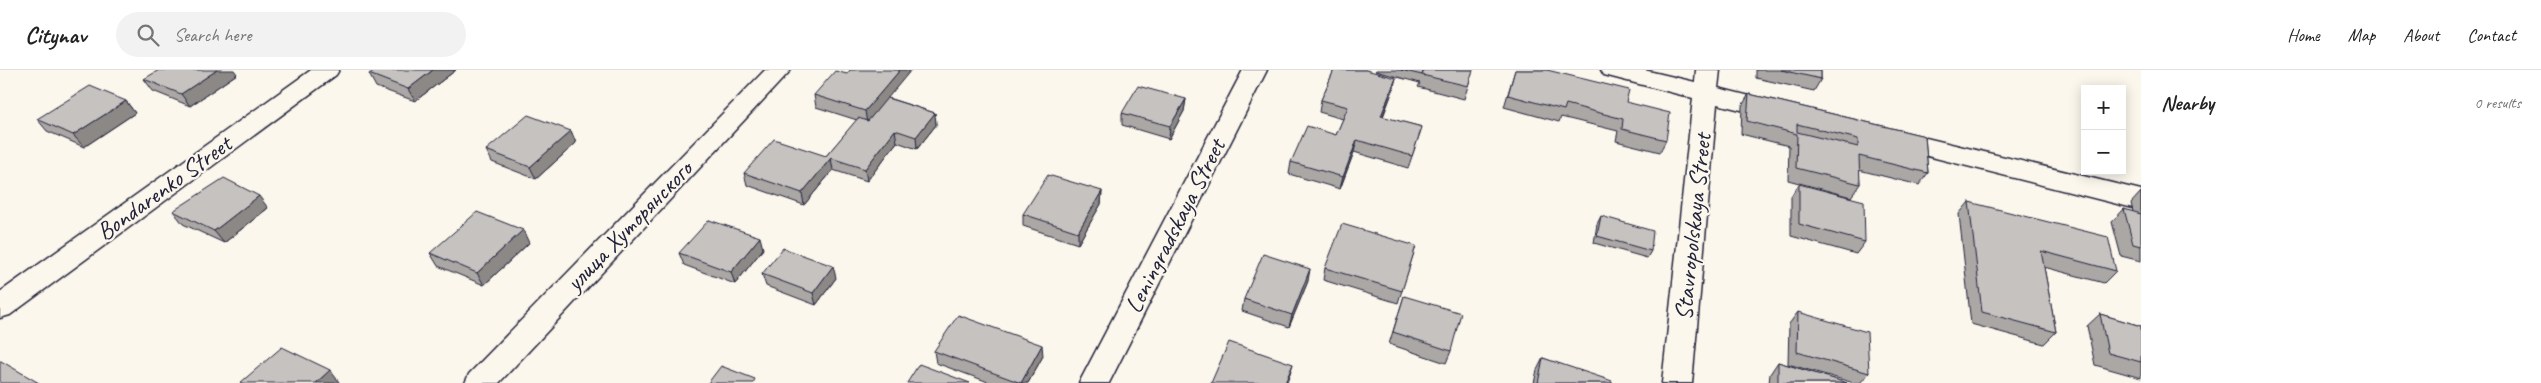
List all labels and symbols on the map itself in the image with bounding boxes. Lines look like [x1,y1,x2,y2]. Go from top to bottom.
street label: Bondarenko Street [90,127,240,248]
street label: Stavropolskaya Street [1667,129,1719,322]
street label: Leningradskaya Street [1117,131,1234,318]
street label: улица Хуторянского [557,152,702,299]

